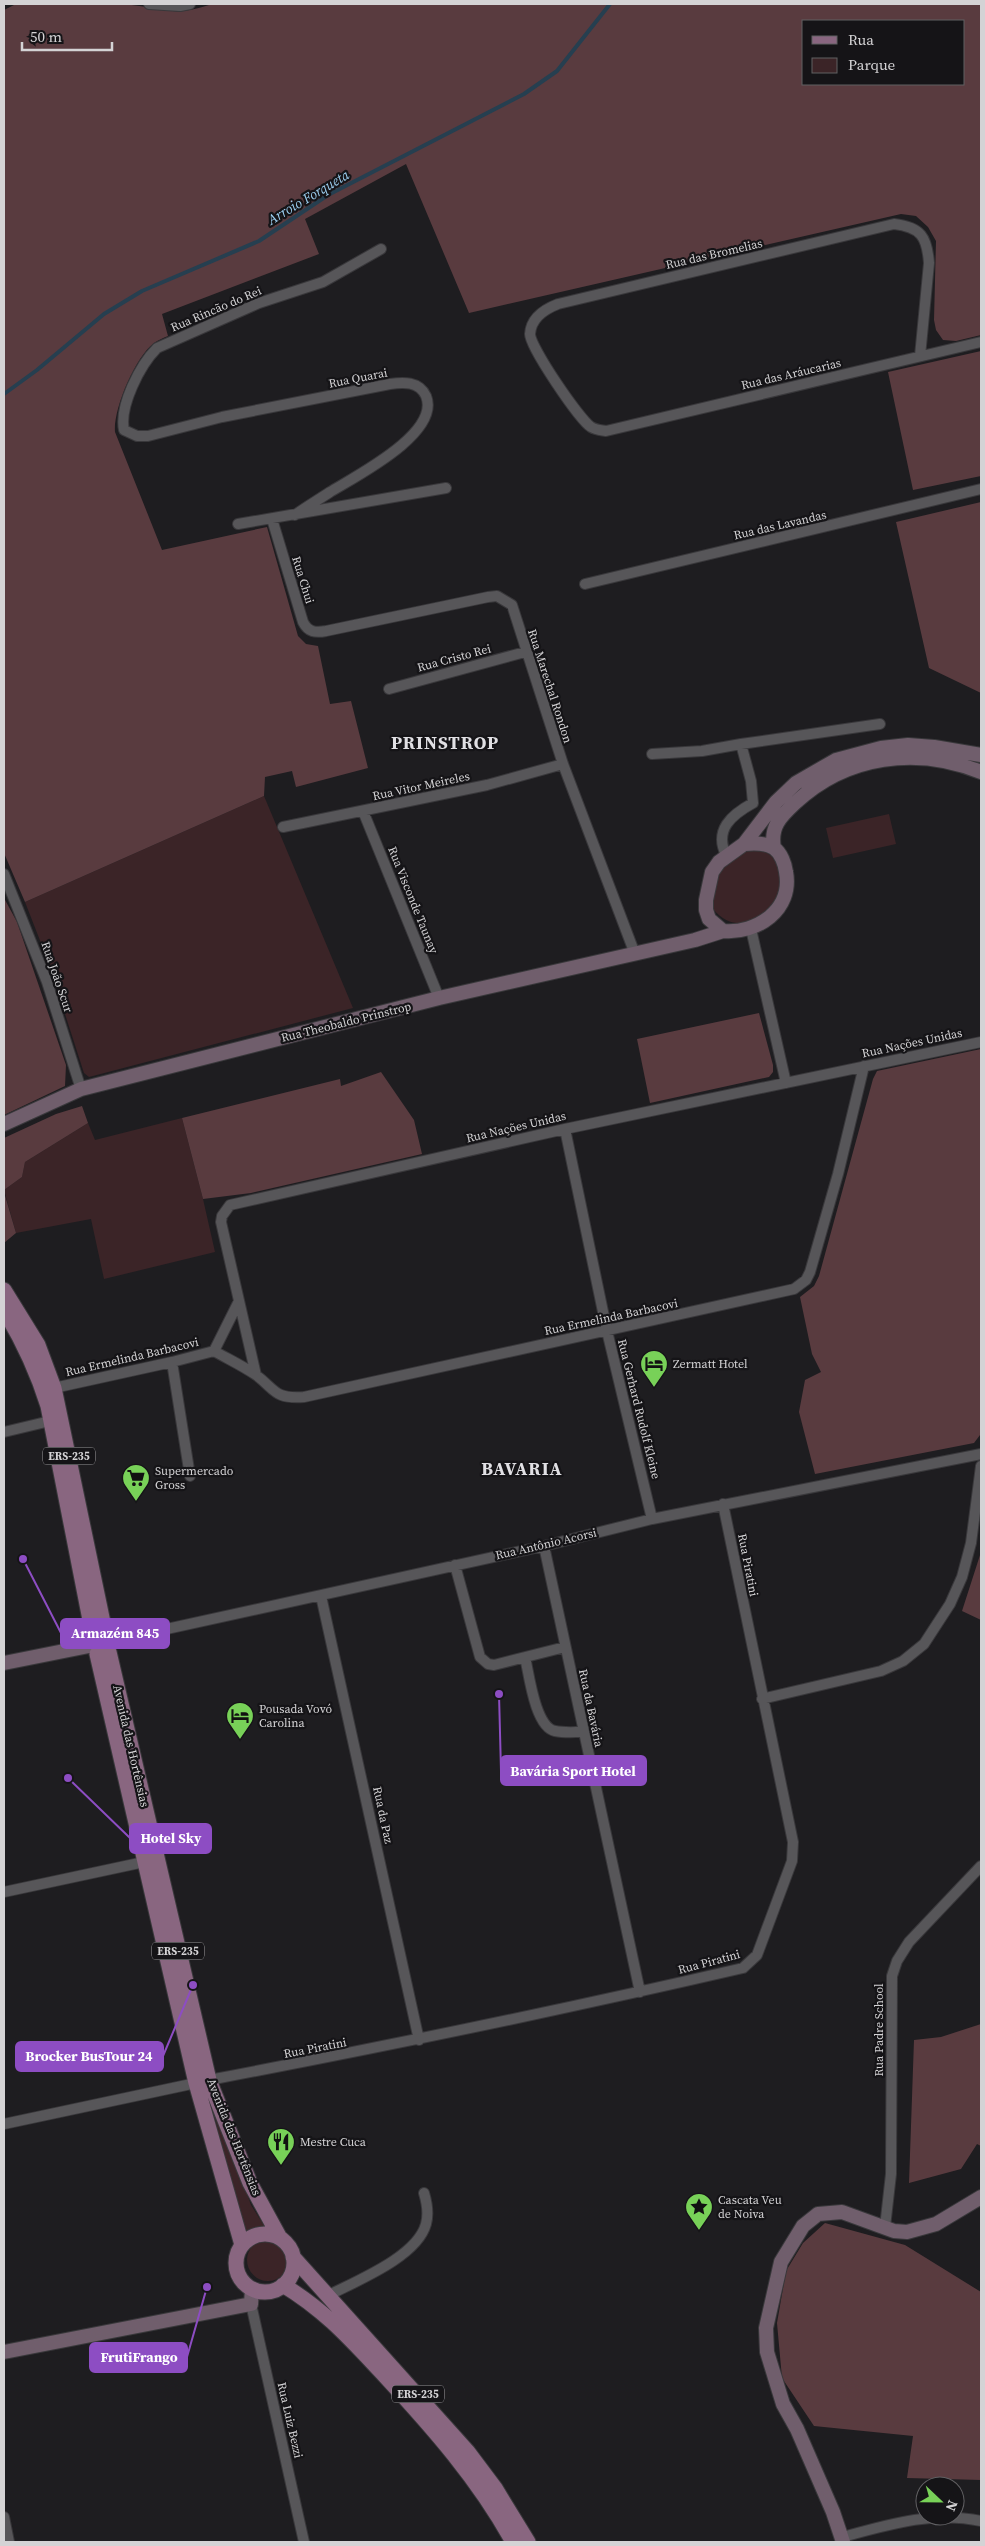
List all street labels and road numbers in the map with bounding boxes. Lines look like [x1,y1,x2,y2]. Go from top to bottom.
street label: Rua das Bromelias [664,235,764,273]
street label: Rua Rincão do Rei [168,282,264,335]
street label: Rua das Aráucarias [739,355,843,393]
street label: Rua Quarai [327,364,389,392]
street label: Rua das Lavandas [732,507,828,543]
street label: Rua Chui [288,554,318,606]
street label: Rua Marechal Rondon [524,627,576,745]
street label: Rua Cristo Rei [415,640,493,676]
street label: Rua Vitor Meireles [371,768,471,804]
street label: Rua Visconde Taunay [384,844,442,957]
street label: Rua João Scur [37,939,77,1015]
street label: Rua Theobaldo Prinstrop [279,998,413,1046]
street label: Rua Nações Unidas [860,1025,964,1061]
street label: Rua Nações Unidas [464,1108,568,1146]
street label: Rua Ermelinda Barbacovi [543,1295,680,1339]
street label: Rua Ermelinda Barbacovi [64,1334,201,1380]
street label: Rua Gerhard Rudolf Kleine [614,1337,664,1481]
road number: ERS-235 [43,1448,95,1464]
street label: Rua Antônio Acorsi [494,1524,599,1563]
street label: Rua Piratini [734,1532,762,1598]
street label: Rua da Bavária [575,1668,607,1749]
street label: Avenida das Hortênsias [109,1683,153,1809]
street label: Rua da Paz [369,1785,397,1845]
road number: ERS-235 [152,1942,204,1960]
street label: Rua Piratini [676,1946,742,1978]
street label: Rua Padre School [871,1983,887,2077]
street label: Rua Piratini [282,2034,348,2062]
street label: Avenida das Hortênsias [203,2076,265,2198]
street label: Rua Luiz Bezzi [273,2380,307,2460]
road number: ERS-235 [392,2386,444,2402]

